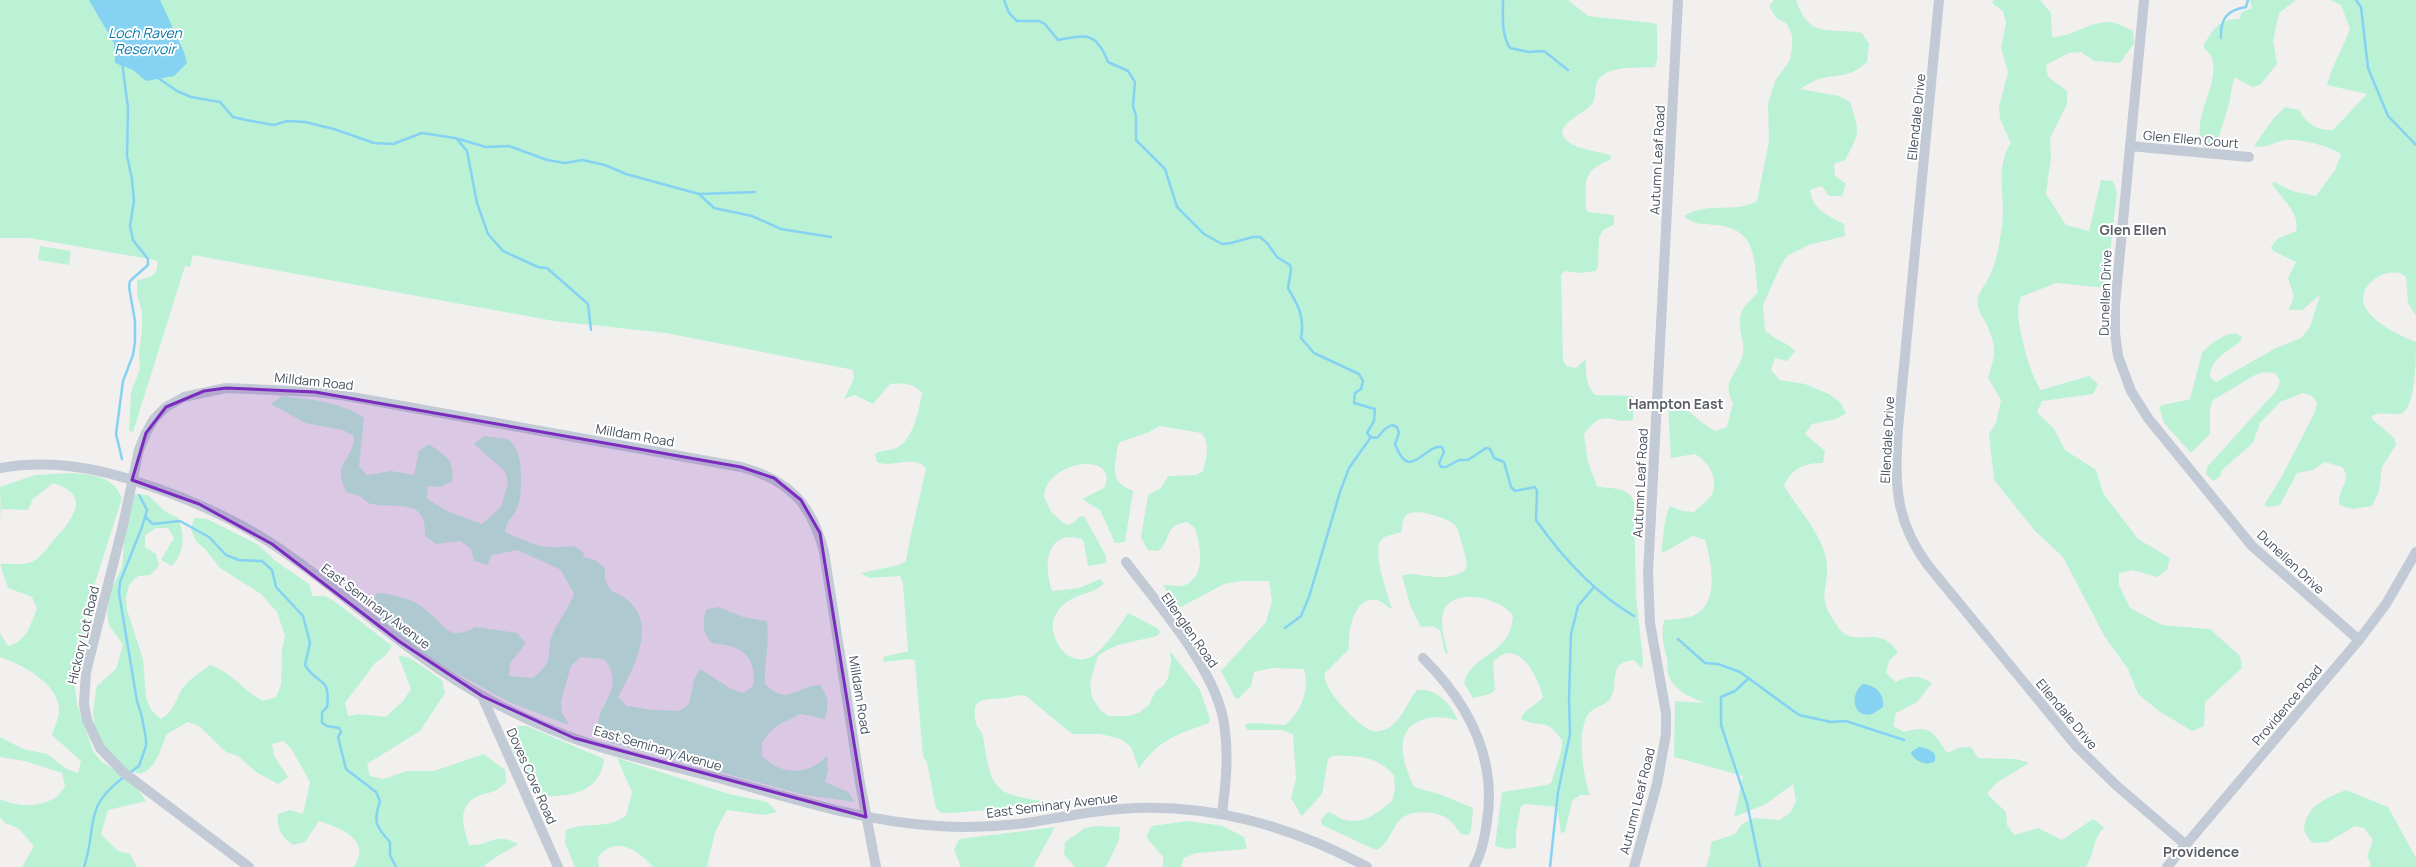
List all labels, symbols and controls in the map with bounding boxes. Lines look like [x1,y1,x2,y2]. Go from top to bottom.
water label: Loch Raven Reservoir [108,23,183,58]
street label: Ellendale Drive [1902,72,1930,161]
street label: Autumn Leaf Road [1645,105,1669,215]
street label: Glen Ellen Court [2143,126,2239,152]
district label: Glen Ellen [2100,220,2166,239]
street label: Dunellen Drive [2095,249,2116,336]
street label: Milldam Road [274,368,354,394]
district label: Hampton East [1628,394,1724,413]
street label: Ellendale Drive [1876,396,1898,484]
street label: Milldam Road [594,419,676,451]
street label: Autumn Leaf Road [1628,428,1652,538]
street label: Dunellen Drive [2253,526,2329,598]
street label: East Seminary Avenue [318,559,435,653]
street label: Hickory Lot Road [63,584,103,686]
street label: Ellenglen Road [1157,589,1223,671]
street label: Milldam Road [845,654,875,736]
street label: Providence Road [2248,661,2326,749]
street label: Ellendale Drive [2032,675,2102,753]
street label: East Seminary Avenue [592,721,724,775]
street label: Doves Cove Road [503,725,561,827]
street label: Autumn Leaf Road [1615,746,1659,856]
street label: East Seminary Avenue [985,788,1119,822]
district label: Providence [2163,842,2239,861]

